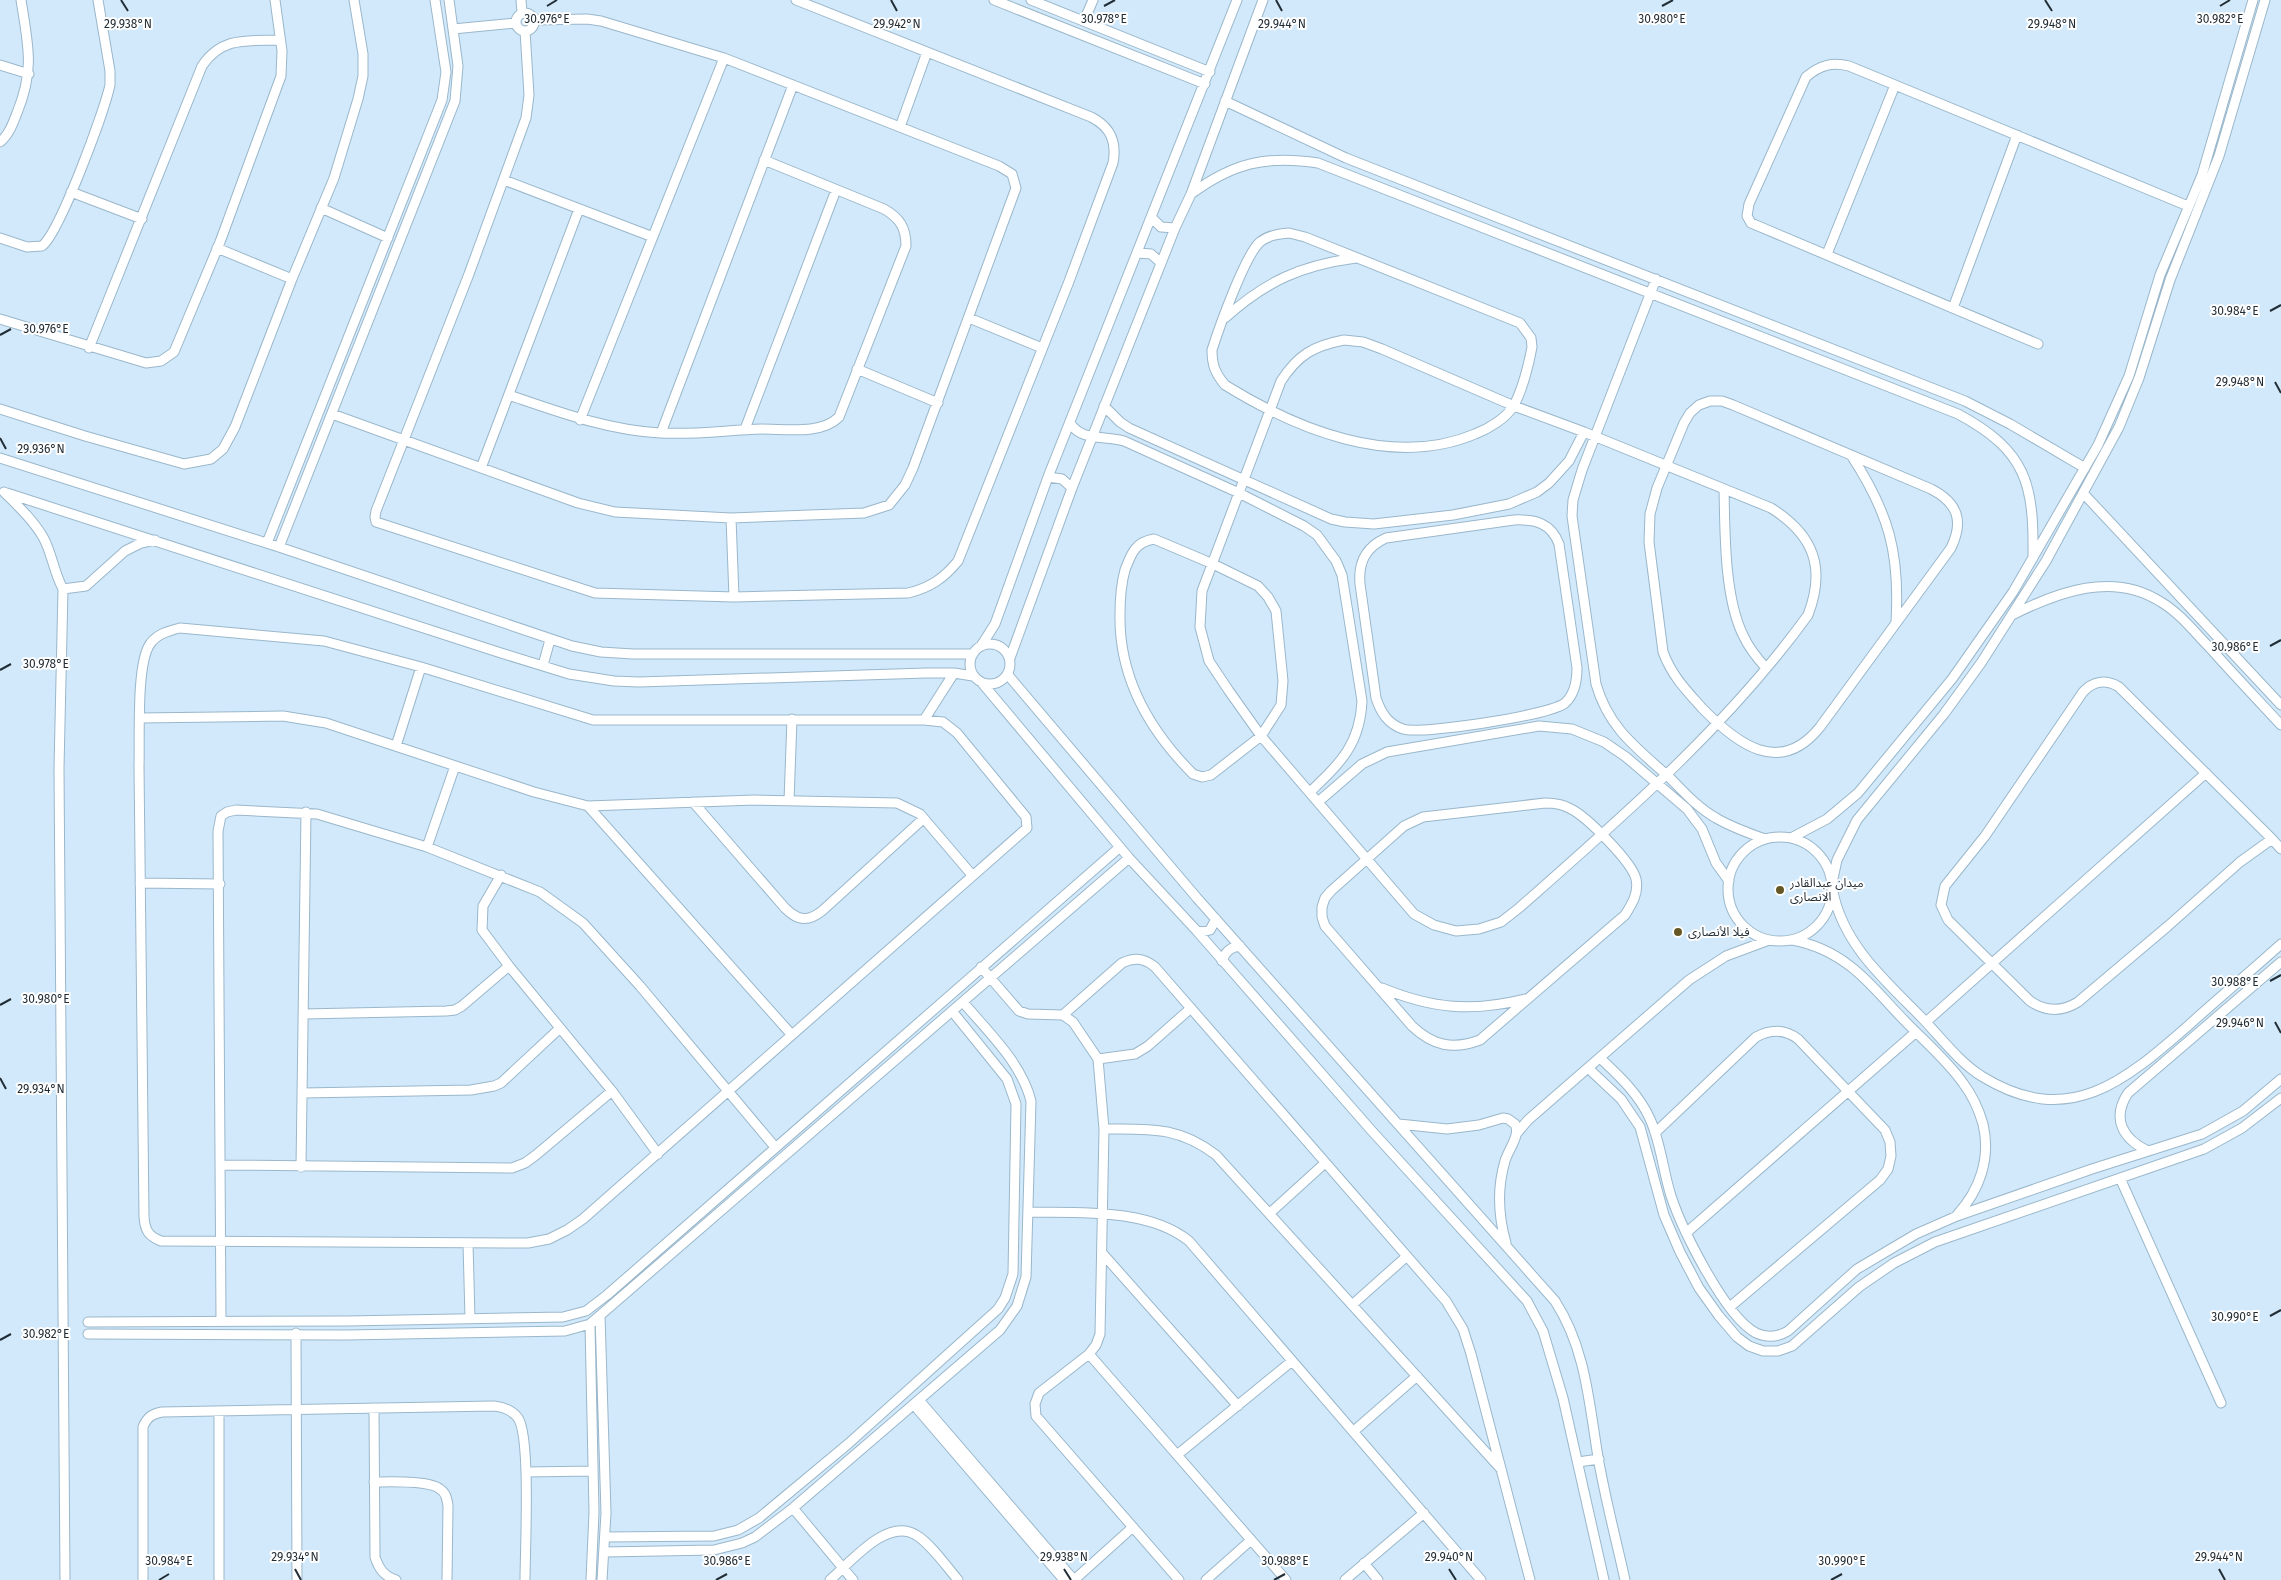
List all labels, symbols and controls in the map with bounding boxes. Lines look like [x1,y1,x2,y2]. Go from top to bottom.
text: 30.976°E [524,12,570,26]
text: 30.978°E [1081,12,1127,26]
text: 30.980°E [1638,12,1686,26]
text: 30.982°E [2197,12,2243,26]
text: 29.938°N [104,17,152,31]
text: 29.942°N [873,17,921,31]
text: 29.944°N [1258,17,1306,31]
text: 29.948°N [2028,17,2076,31]
text: 30.984°E [2211,304,2259,318]
text: 30.976°E [23,322,69,336]
text: 29.948°N [2216,375,2264,389]
text: 29.936°N [17,442,65,456]
text: 30.986°E [2211,640,2259,654]
text: 30.978°E [23,657,69,671]
place label: ميدان عبدالقادر الانصارى [1789,876,1864,904]
marker: ميدان عبدالقادر الانصارى [1774,884,1786,896]
place label: فيلا الأنصارى [1688,925,1750,939]
marker: فيلا الأنصارى [1672,926,1684,938]
text: 30.988°E [2211,975,2259,989]
text: 30.980°E [22,992,70,1006]
text: 29.946°N [2216,1016,2264,1030]
text: 29.934°N [17,1082,65,1096]
text: 30.990°E [2211,1310,2259,1324]
text: 30.982°E [23,1327,69,1341]
text: 29.934°N [271,1550,319,1564]
text: 29.938°N [1040,1550,1088,1564]
text: 29.940°N [1425,1550,1473,1564]
text: 29.944°N [2195,1550,2243,1564]
text: 30.984°E [145,1554,193,1568]
text: 30.986°E [703,1554,751,1568]
text: 30.988°E [1261,1554,1309,1568]
text: 30.990°E [1818,1554,1866,1568]

